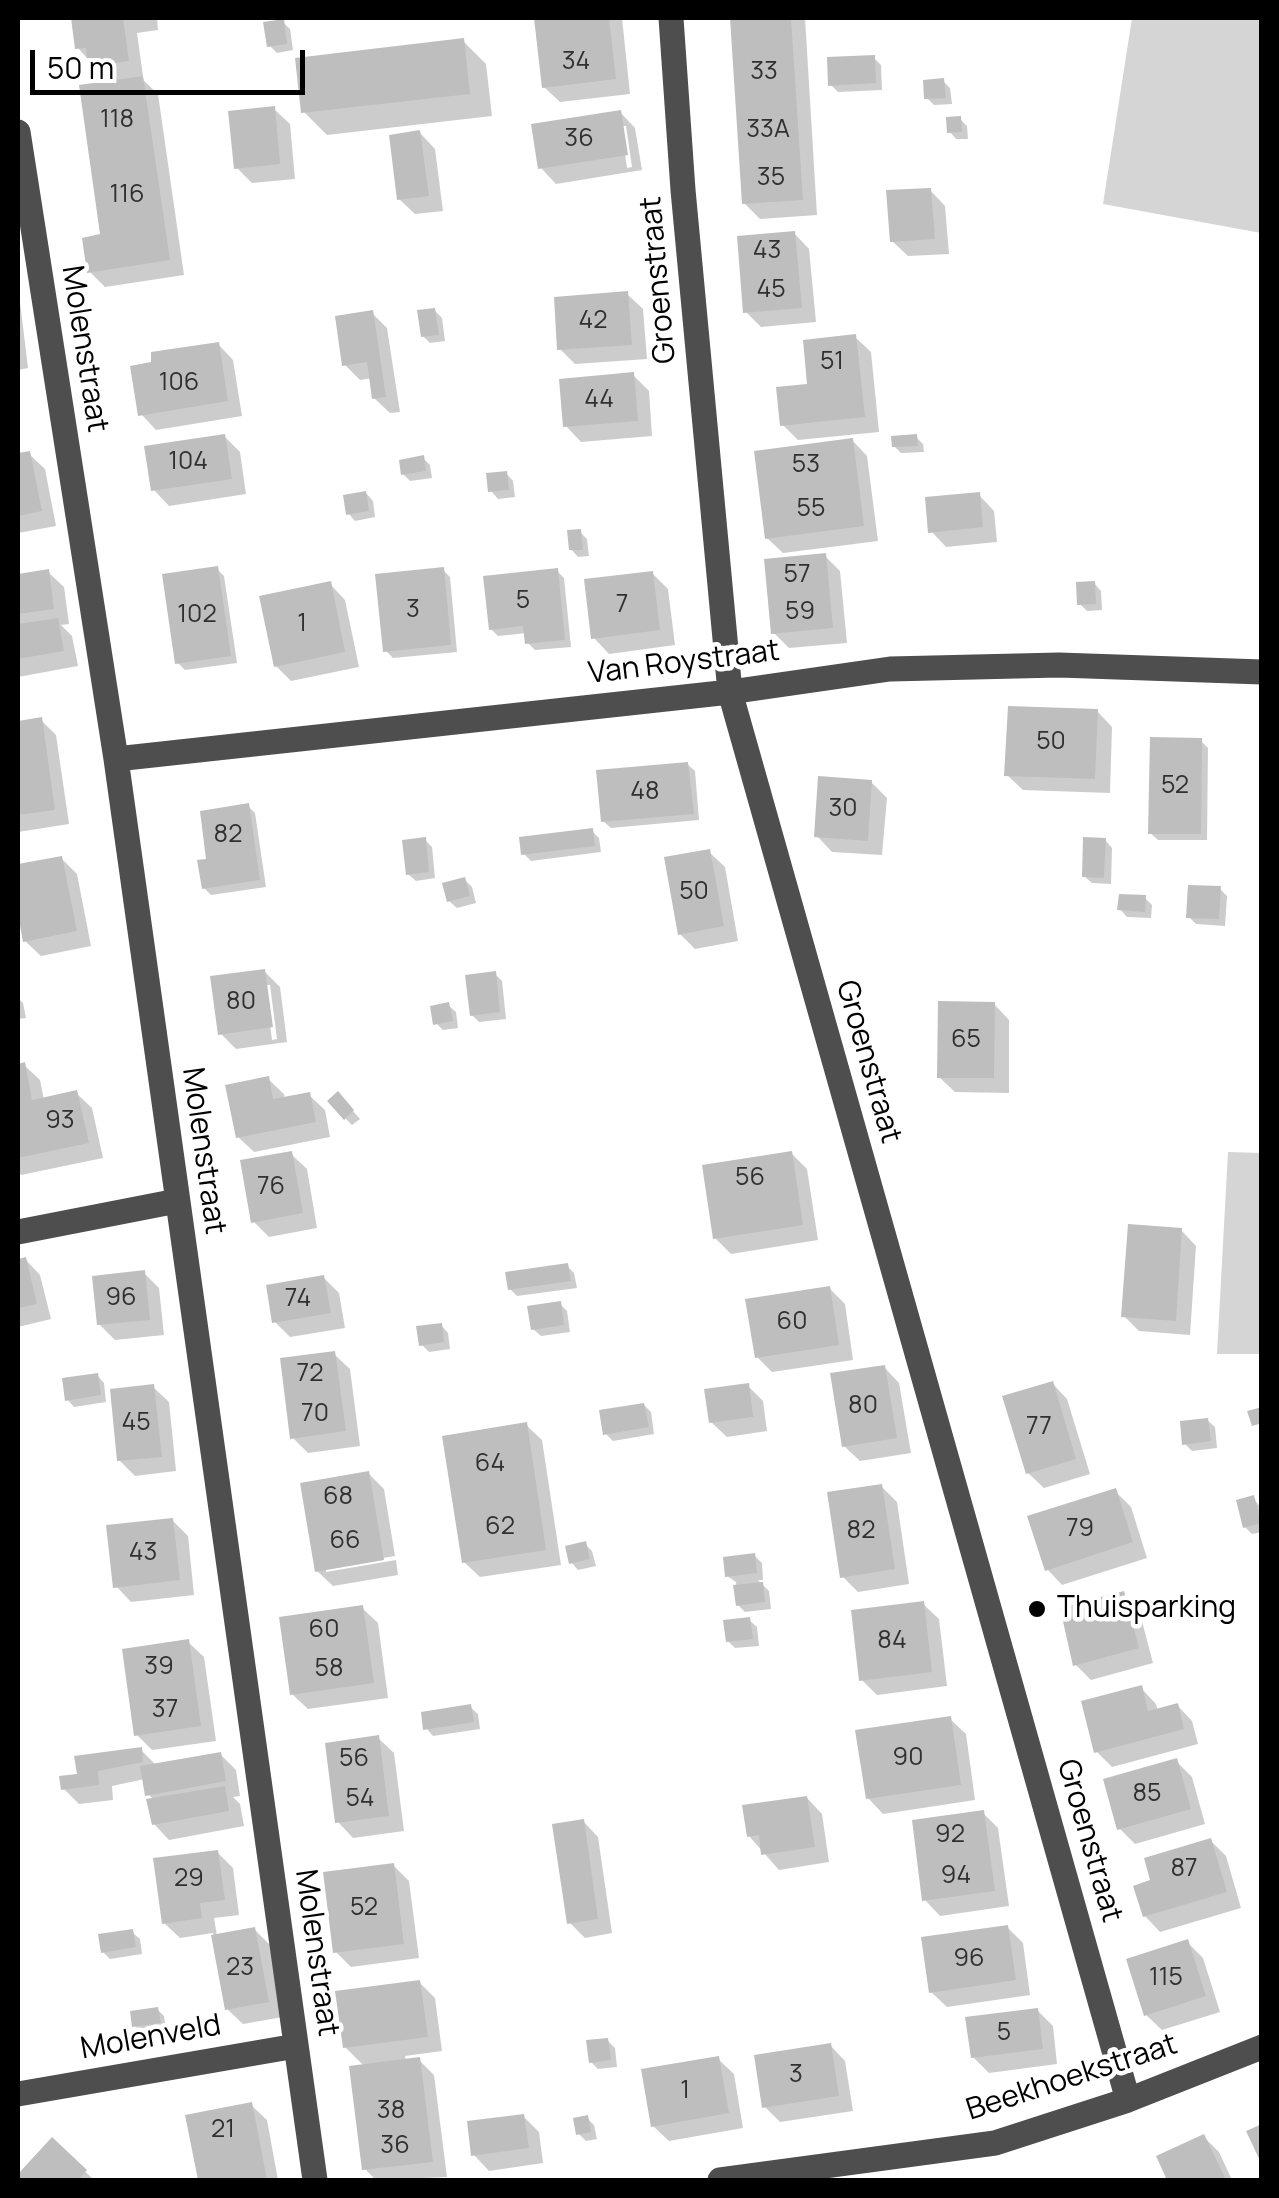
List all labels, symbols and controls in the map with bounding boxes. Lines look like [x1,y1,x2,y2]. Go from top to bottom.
scale bar [35,30,310,92]
text: 50 m [47,47,114,88]
house number: 34 [562,47,590,77]
house number: 33 [750,57,778,87]
house number: 118 [100,105,134,135]
house number: 33A [746,115,790,145]
house number: 36 [564,124,594,154]
house number: 35 [757,163,785,193]
house number: 116 [109,180,145,210]
street label: Groenstraat [634,195,684,365]
house number: 43 [753,236,781,266]
street label: Molenstraat [53,263,115,435]
house number: 45 [756,275,786,305]
house number: 42 [579,306,607,336]
house number: 51 [820,347,844,377]
house number: 106 [159,368,199,398]
house number: 44 [584,385,614,415]
house number: 104 [168,447,208,477]
house number: 53 [792,450,820,480]
house number: 55 [797,494,825,524]
house number: 57 [784,560,810,590]
house number: 5 [516,586,530,616]
house number: 7 [616,590,628,620]
house number: 3 [406,595,420,625]
house number: 59 [785,597,815,627]
house number: 102 [177,600,217,630]
house number: 1 [297,609,307,639]
street label: Van Roystraat [586,633,782,693]
house number: 50 [1036,727,1066,757]
house number: 52 [1161,771,1189,801]
house number: 48 [630,777,660,807]
house number: 30 [828,794,858,824]
house number: 82 [214,820,242,850]
house number: 50 [679,877,709,907]
street label: Groenstraat [828,976,908,1148]
house number: 80 [226,987,256,1017]
house number: 65 [951,1025,981,1055]
street label: Molenstraat [173,1065,233,1237]
house number: 93 [45,1106,75,1136]
house number: 56 [735,1163,765,1193]
house number: 76 [257,1172,285,1202]
house number: 96 [105,1283,137,1313]
house number: 74 [285,1284,311,1314]
house number: 60 [777,1307,807,1337]
house number: 72 [297,1359,323,1389]
house number: 80 [848,1391,878,1421]
house number: 70 [301,1399,329,1429]
house number: 45 [121,1408,151,1438]
house number: 77 [1026,1412,1052,1442]
house number: 64 [475,1449,505,1479]
house number: 68 [323,1482,353,1512]
house number: 62 [485,1512,515,1542]
house number: 79 [1066,1514,1094,1544]
house number: 82 [847,1516,875,1546]
house number: 66 [329,1526,361,1556]
house number: 43 [129,1538,157,1568]
place label: Thuisparking [1057,1591,1236,1627]
marker: Thuisparking [1026,1598,1048,1620]
house number: 60 [309,1615,339,1645]
house number: 84 [877,1626,907,1656]
house number: 39 [144,1652,174,1682]
house number: 58 [315,1654,343,1684]
house number: 37 [152,1695,178,1725]
house number: 90 [893,1743,923,1773]
house number: 56 [339,1744,369,1774]
street label: Groenstraat [1049,1755,1129,1927]
house number: 85 [1133,1779,1161,1809]
house number: 54 [345,1784,375,1814]
house number: 92 [935,1820,965,1850]
house number: 87 [1170,1854,1198,1884]
house number: 94 [941,1861,971,1891]
house number: 29 [174,1864,204,1894]
street label: Molenstraat [286,1867,346,2039]
house number: 52 [350,1893,378,1923]
house number: 96 [953,1944,985,1974]
house number: 23 [226,1953,254,1983]
house number: 115 [1149,1963,1183,1993]
street label: Molenveld [78,2008,224,2068]
house number: 5 [997,2018,1011,2048]
street label: Beekhoekstraat [962,2027,1182,2129]
house number: 3 [789,2060,803,2090]
house number: 1 [680,2076,690,2106]
house number: 38 [377,2096,405,2126]
house number: 21 [211,2115,235,2145]
house number: 36 [380,2131,410,2161]

